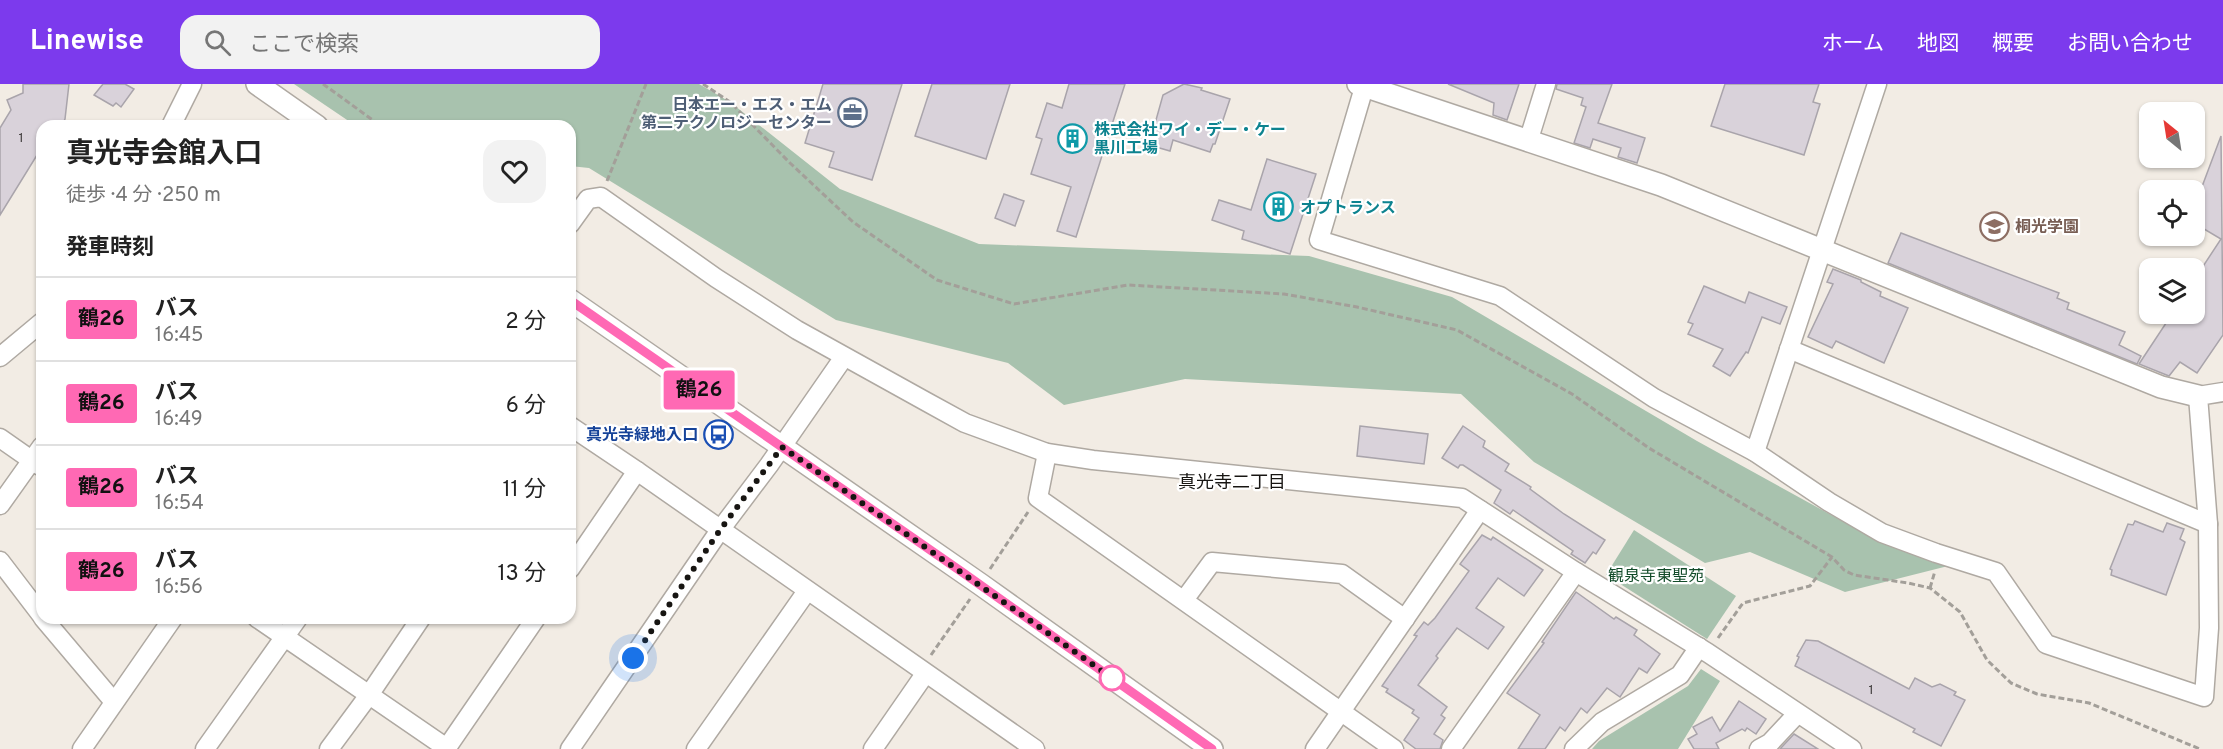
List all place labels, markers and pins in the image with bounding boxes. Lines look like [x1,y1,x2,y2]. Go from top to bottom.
place label: 日本エー・エス・エム 第二テクノロジーセンター [641,96,832,134]
office icon: 日本エー・エス・エム 第二テクノロジーセンター [837,97,869,129]
place label: 株式会社ワイ・デー・ケー 黒川工場 [1094,120,1286,159]
building icon: 株式会社ワイ・デー・ケー 黒川工場 [1057,122,1089,154]
building icon: オプトランス [1263,191,1295,223]
place label: オプトランス [1300,199,1396,219]
school or university icon: 桐光学園 [1978,210,2010,242]
place label: 桐光学園 [2015,218,2079,238]
bus stop icon: 真光寺緑地入口 [703,418,735,450]
place label: 真光寺緑地入口 [586,426,698,446]
unlabelled marker [1099,665,1125,691]

